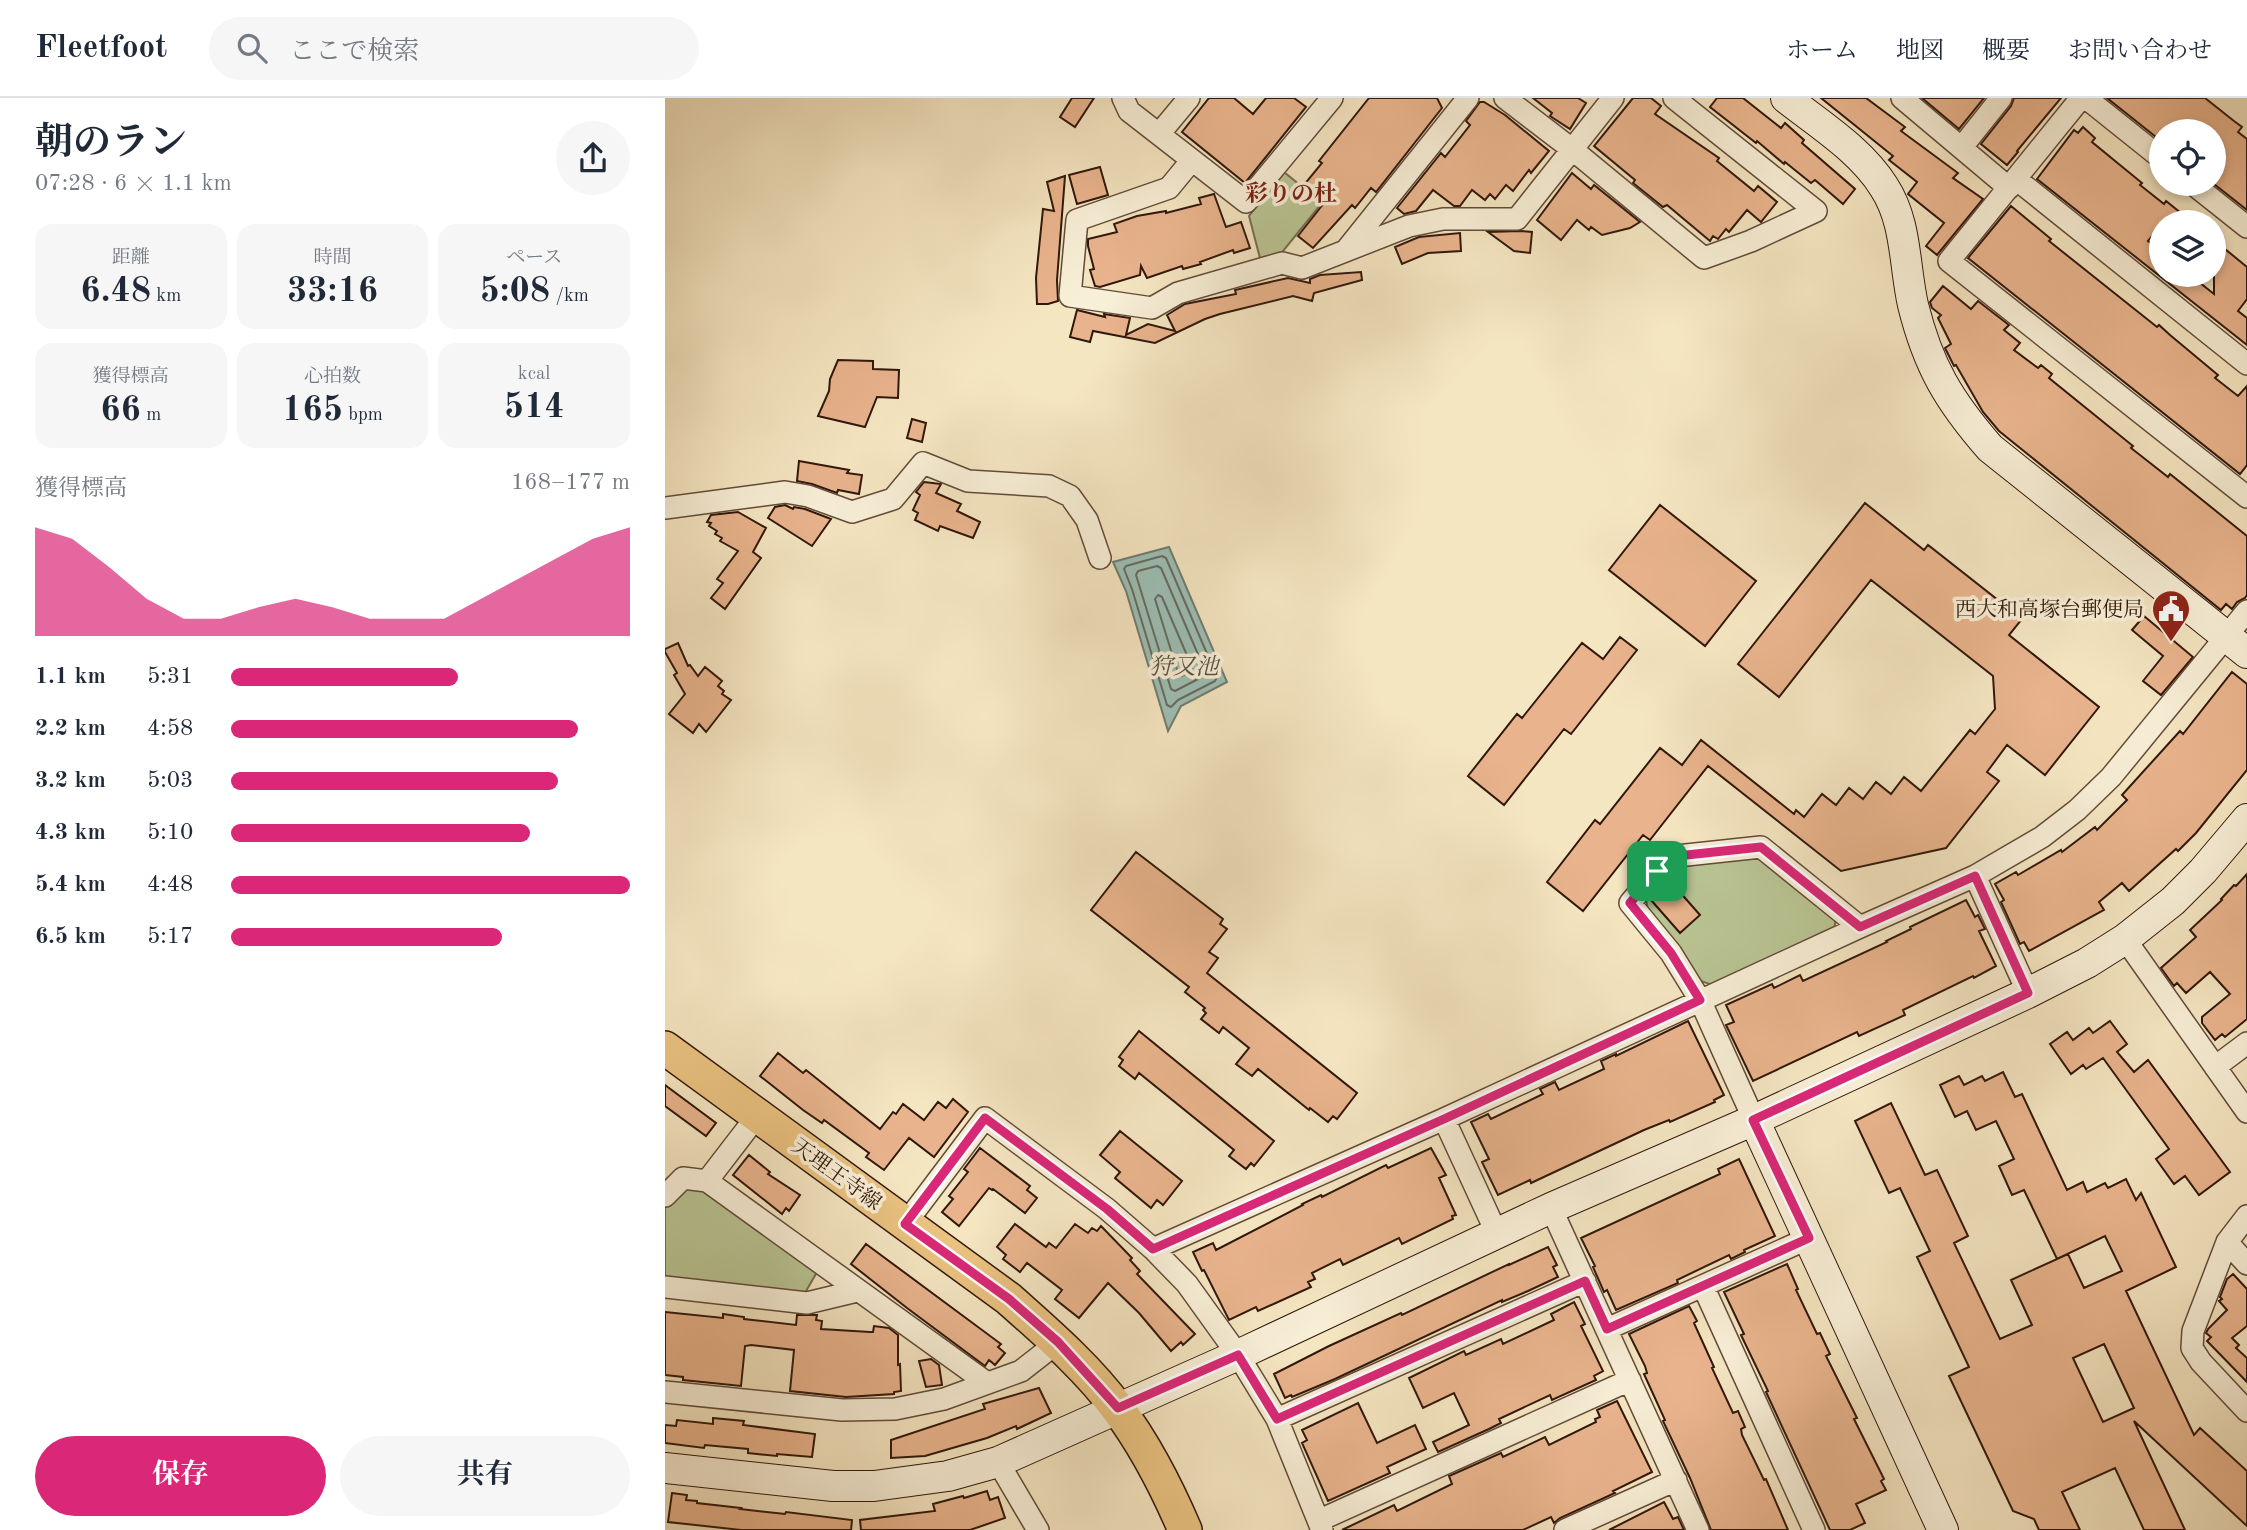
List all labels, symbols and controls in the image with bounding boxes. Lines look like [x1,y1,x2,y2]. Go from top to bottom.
search box [209,17,699,80]
icon: search [233,29,271,67]
text: Fleetfoot [35,32,167,65]
text: ここで検索 [289,39,419,65]
text: ホーム [1786,40,1858,64]
text: 地図 [1896,40,1944,64]
text: 概要 [1982,40,2030,64]
text: お問い合わせ [2068,40,2212,64]
map controls [2149,119,2226,287]
button: locate [2149,119,2226,196]
button: share [556,121,630,195]
text: 朝のラン [35,125,187,163]
text: 07:28 · 6 × 1.1 km [35,172,232,195]
district label: 彩りの杜 [1245,181,1337,206]
button: layers [2149,210,2226,287]
text: 距離 [112,249,150,268]
text: 時間 [313,249,352,268]
text: ペース [506,249,562,268]
text: 6.48 [80,274,151,309]
text: 33:16 [287,274,378,309]
text: 5:08 [479,274,550,309]
text: km [151,287,181,306]
text: /km [550,287,589,306]
text: kcal [518,365,551,384]
text: 獲得標高 [93,368,169,387]
text: 心拍数 [304,368,361,387]
text: 514 [504,390,565,425]
text: 66 [100,393,141,428]
text: 165 [282,393,343,428]
text: m [141,406,161,425]
text: bpm [343,406,383,425]
text: 168–177 m [511,471,630,494]
text: 獲得標高 [35,477,127,500]
public building icon: 西大和高塚台郵便局 [2150,588,2192,643]
place label: 西大和高塚台郵便局 [1955,598,2144,621]
water label: 狩又池 [1150,654,1222,679]
text: 1.1 km [35,665,106,688]
text: 5:31 [147,665,193,688]
text: 2.2 km [35,717,106,740]
text: 4:58 [147,717,193,740]
text: 3.2 km [35,769,106,792]
text: 5:03 [147,769,193,792]
text: 4.3 km [35,821,106,844]
text: 5:10 [147,821,193,844]
pin [1627,841,1687,901]
icon: arrive [1638,852,1676,890]
text: 5.4 km [35,873,106,896]
text: 4:48 [147,873,193,896]
text: 6.5 km [35,925,106,948]
text: 5:17 [147,925,193,948]
street label: 天理王寺線 [787,1134,886,1215]
button: 保存 [35,1436,326,1516]
button: 共有 [340,1436,630,1516]

